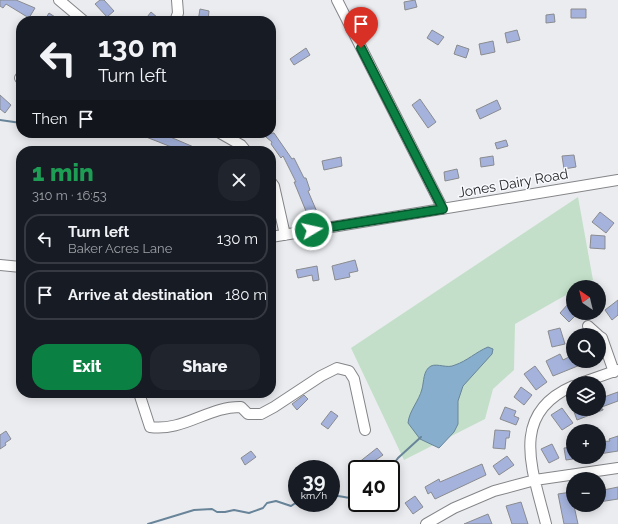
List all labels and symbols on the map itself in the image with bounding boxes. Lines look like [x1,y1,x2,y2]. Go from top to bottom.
pin [344,7.0,378,48]
street label: Jones Dairy Road [457,165,569,201]
position arrow [291,209,333,251]
north arrow [566,280,606,320]
speed limit sign: 40 [348,460,400,512]

